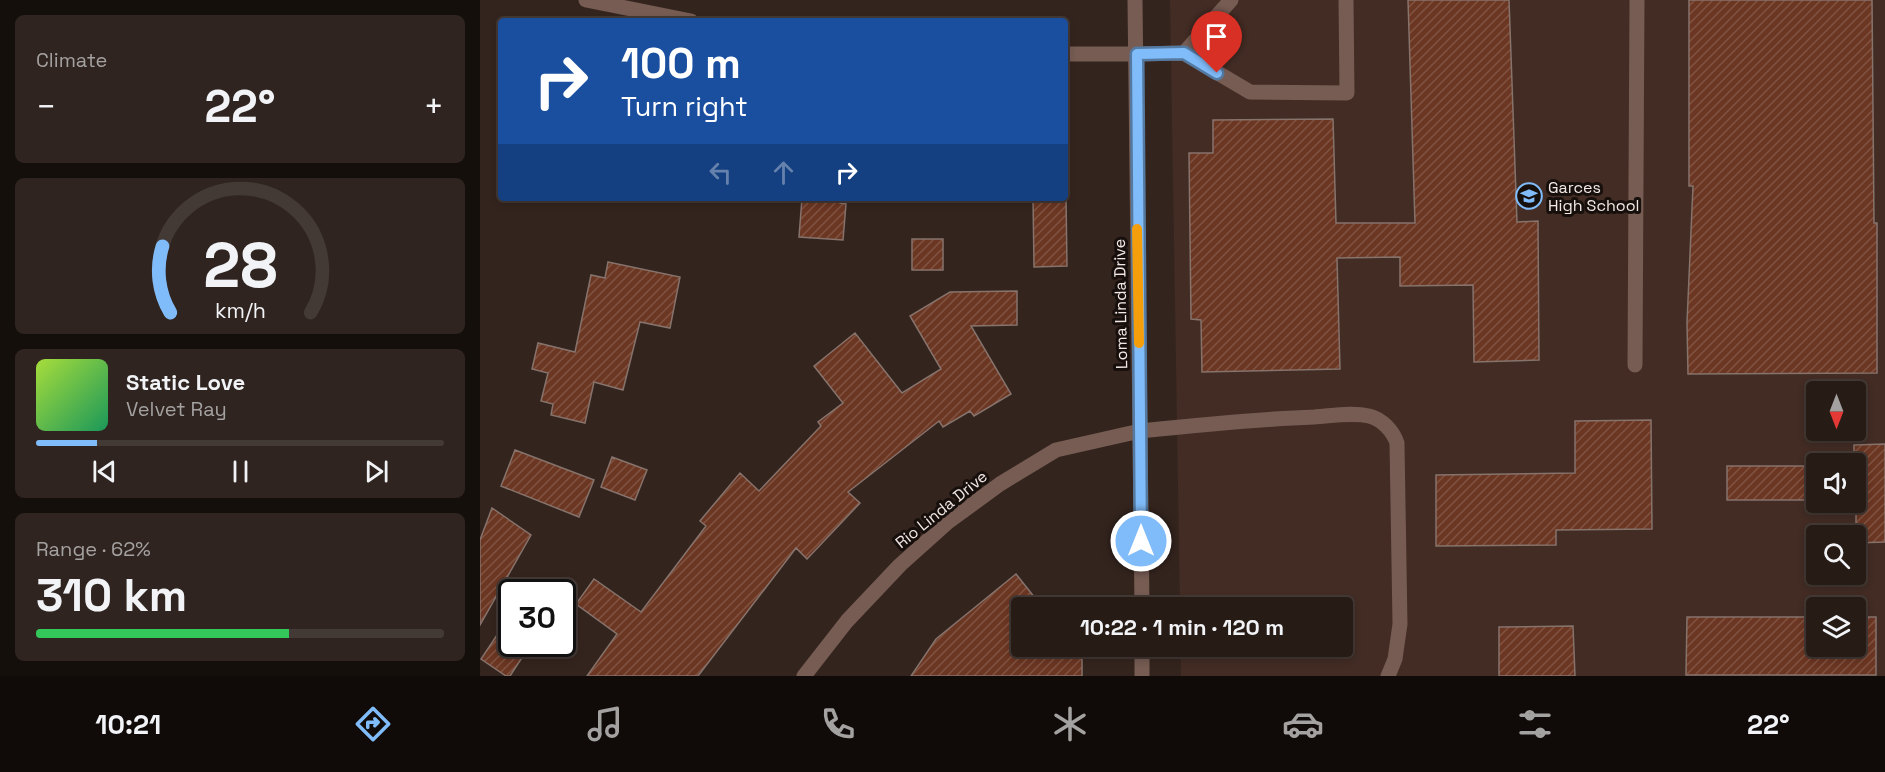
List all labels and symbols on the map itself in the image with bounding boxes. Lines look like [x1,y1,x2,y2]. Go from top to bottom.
pin [1191,11,1242,73]
place label: Garces High School [1548,177,1639,216]
school or university icon: Garces High School [1514,181,1544,211]
street label: Loma Linda Drive [1109,239,1132,369]
north arrow [1806,381,1866,441]
street label: Rio Linda Drive [891,466,992,553]
position arrow [1109,509,1173,573]
speed limit sign: 30 [498,579,576,657]

